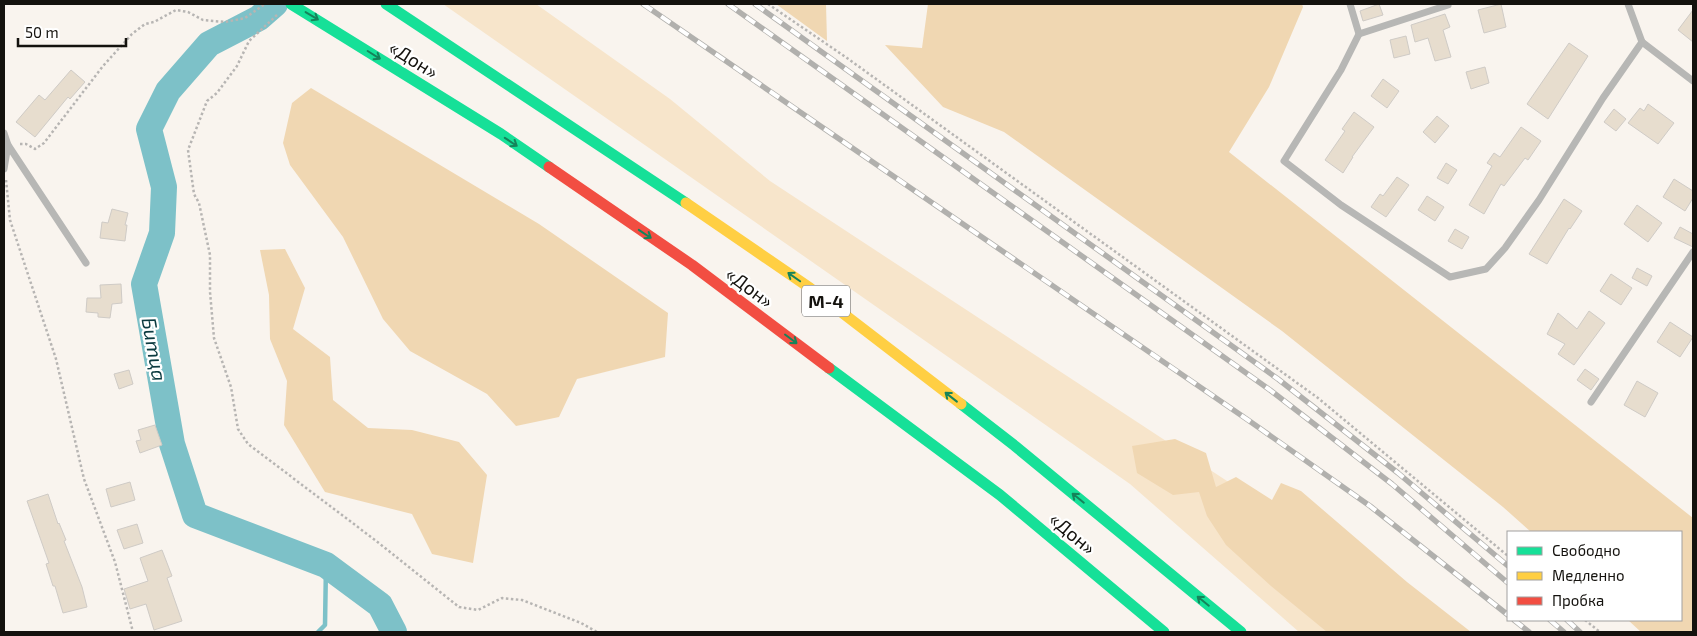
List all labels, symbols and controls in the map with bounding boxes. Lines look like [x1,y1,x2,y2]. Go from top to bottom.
one-way arrow [304,12,318,22]
scale bar [18,15,125,47]
text: 50 m [25,23,59,41]
street label: «Дон» [385,35,443,83]
one-way arrow [367,50,381,60]
one-way arrow [504,137,518,147]
one-way arrow [638,229,652,239]
street label: «Дон» [722,262,778,312]
one-way arrow [787,272,801,282]
road number: М-4 [802,286,850,316]
water label: Битца [138,315,172,383]
one-way arrow [784,334,797,345]
one-way arrow [945,391,958,402]
one-way arrow [1072,492,1085,503]
street label: «Дон» [1045,507,1101,559]
legend [1507,531,1682,621]
text: Свободно [1552,541,1621,559]
text: Медленно [1552,566,1625,584]
text: Пробка [1552,591,1604,609]
one-way arrow [1197,596,1210,607]

